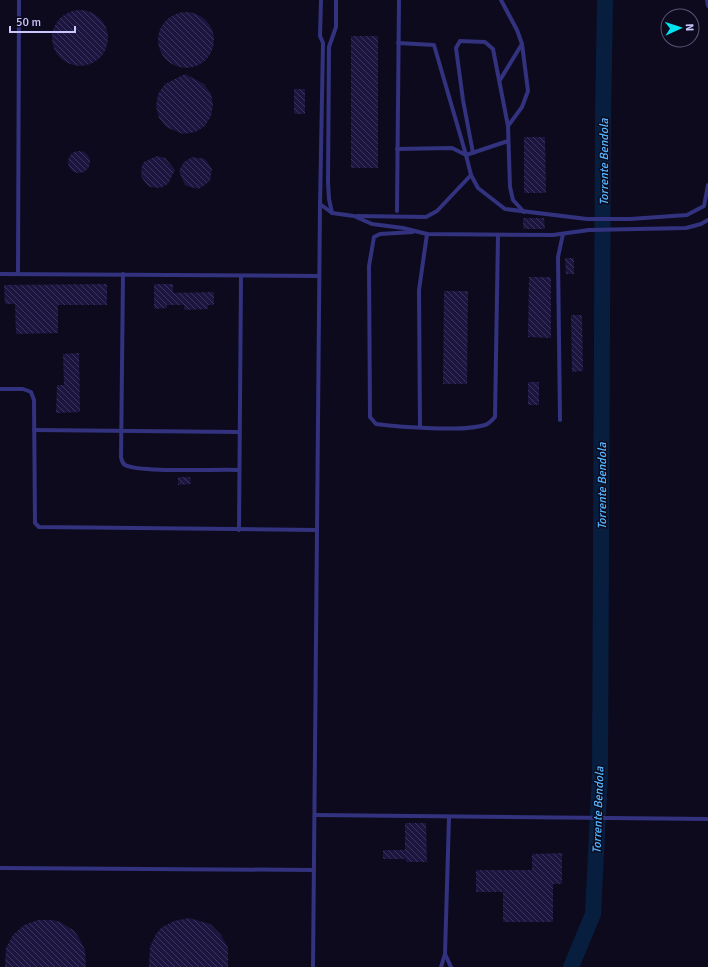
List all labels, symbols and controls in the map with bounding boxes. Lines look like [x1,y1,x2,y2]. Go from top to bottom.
scale bar [10,8,75,34]
north arrow [660,8,700,48]
text: 50 m [16,15,41,30]
text: N [683,23,696,32]
water label: Torrente Bendola [597,118,612,206]
water label: Torrente Bendola [595,442,610,530]
water label: Torrente Bendola [589,765,608,854]

